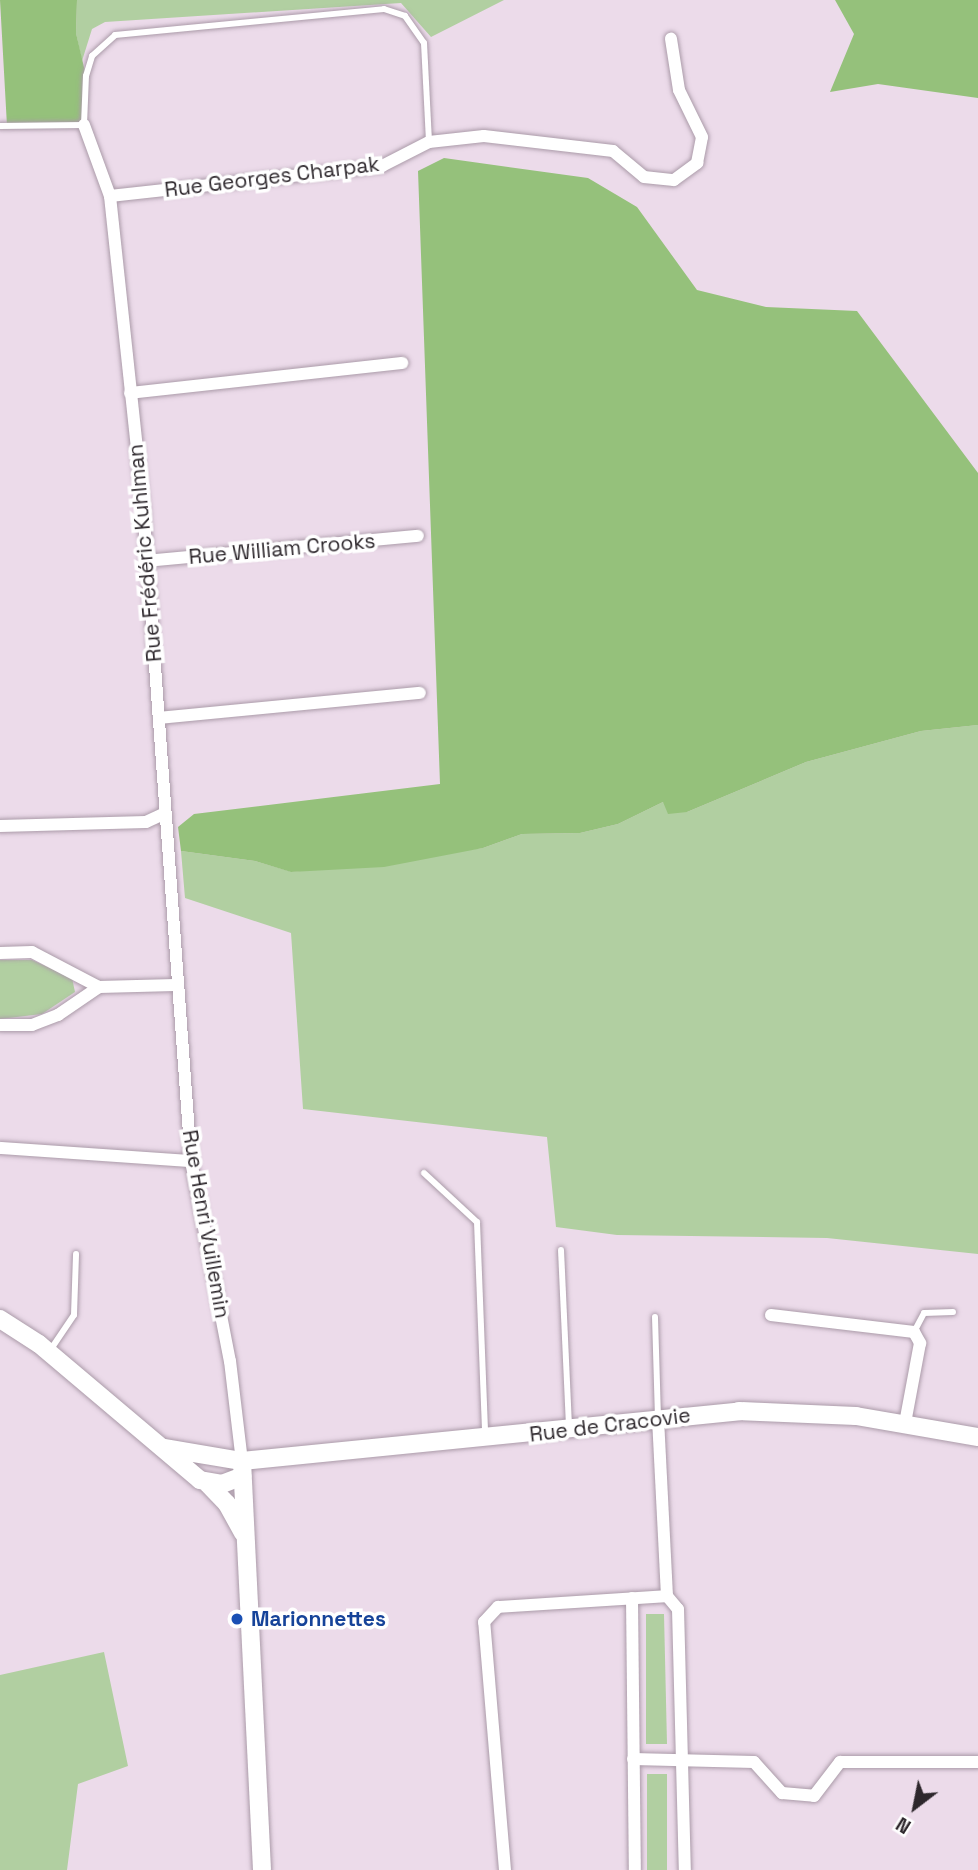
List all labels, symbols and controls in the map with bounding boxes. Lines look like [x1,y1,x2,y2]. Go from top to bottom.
street label: Rue Georges Charpak [163,151,381,203]
street label: Rue Frédéric Kuhlman [123,443,167,663]
street label: Rue William Crooks [188,528,376,570]
street label: Rue Henri Vuillemin [177,1128,235,1320]
street label: Rue de Cracovie [528,1403,692,1447]
place label: Marionnettes [251,1606,386,1632]
marker: Marionnettes [229,1611,245,1627]
north arrow [880,1772,950,1842]
text: N [892,1811,916,1839]

